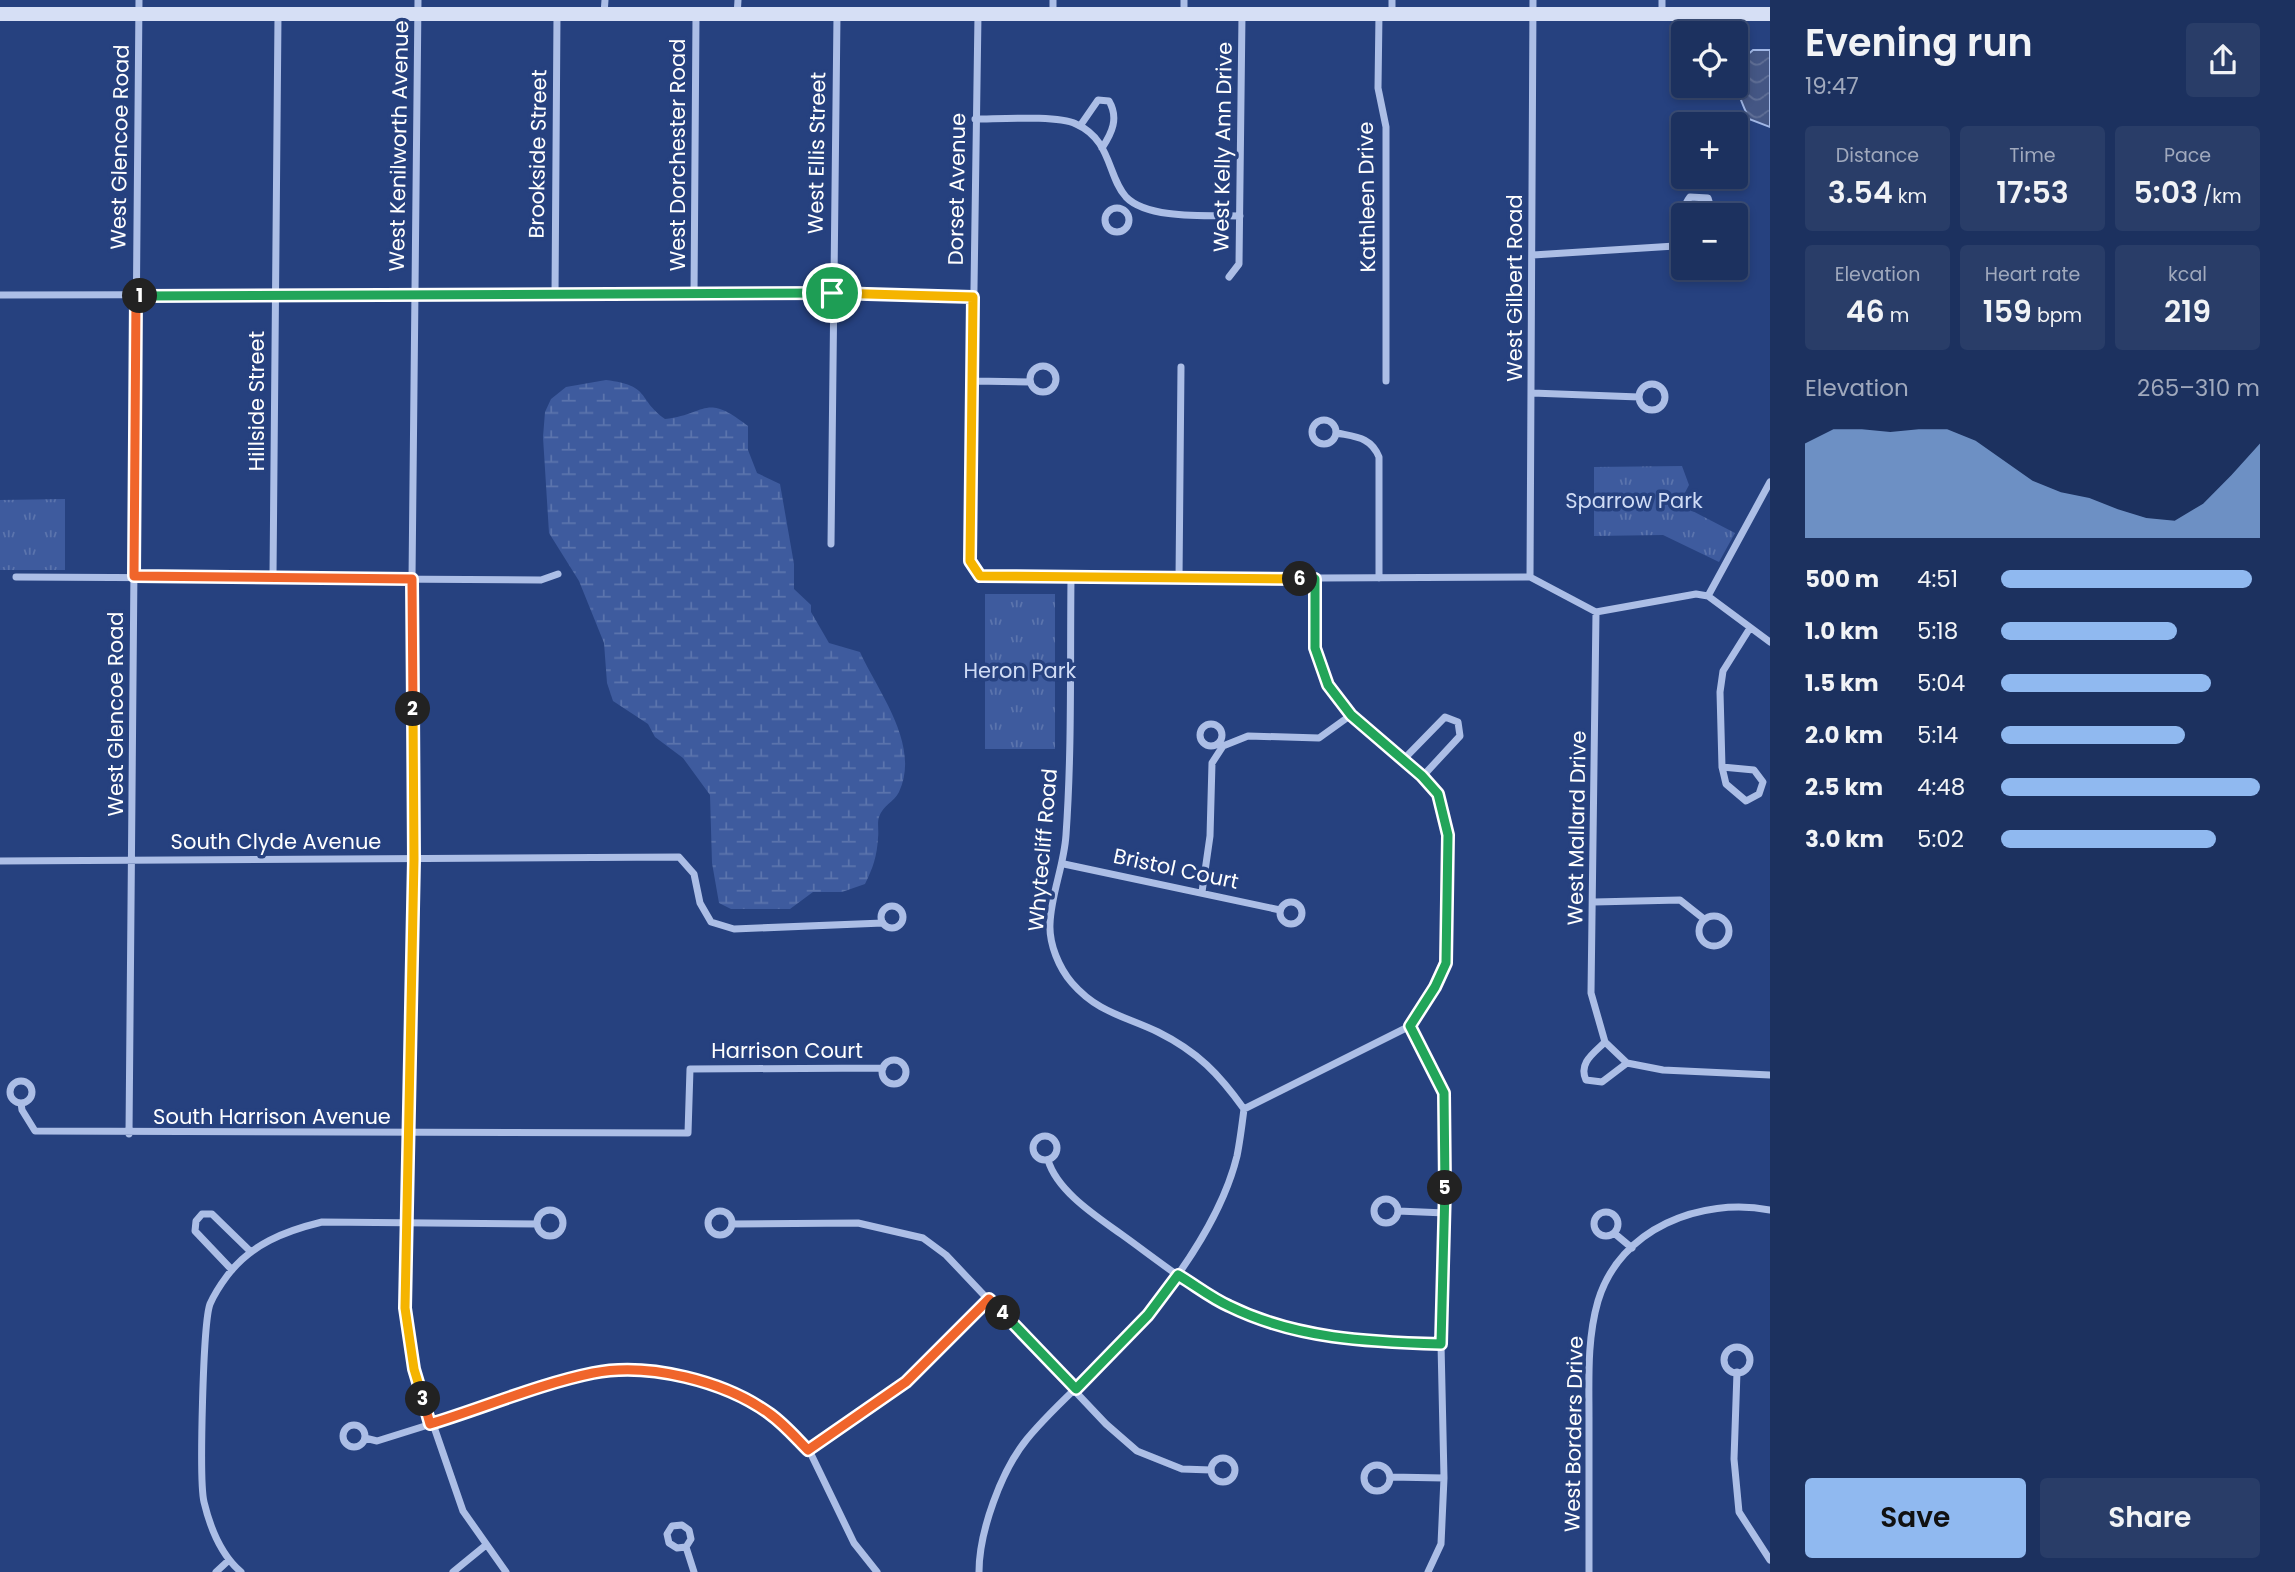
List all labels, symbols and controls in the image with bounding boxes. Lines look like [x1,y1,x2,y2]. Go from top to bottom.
text: Evening run [1805,16,2033,69]
street label: West Kenilworth Avenue [382,20,415,272]
map controls [1671,21,1748,280]
button: locate [1671,21,1748,98]
button: share [2186,23,2260,97]
street label: West Dorchester Road [663,39,692,271]
street label: West Kelly Ann Drive [1206,42,1239,252]
street label: West Glencoe Road [103,44,136,250]
street label: Brookside Street [522,69,553,239]
text: 19:47 [1805,70,1859,102]
street label: West Ellis Street [801,72,832,234]
button: + [1671,112,1748,189]
street label: Dorset Avenue [941,113,972,265]
street label: Kathleen Drive [1351,121,1382,273]
text: Distance [1836,142,1919,169]
text: Time [2009,142,2056,169]
text: Pace [2164,142,2211,169]
text: 3.54 [1828,171,1893,214]
text: 17:53 [1996,171,2069,214]
text: 5:03 [2133,171,2198,214]
text: km [1893,183,1927,210]
text: /km [2198,183,2242,210]
street label: West Gilbert Road [1500,194,1529,382]
button: − [1671,203,1748,280]
text: Elevation [1835,261,1920,288]
text: Heart rate [1985,261,2080,288]
text: kcal [2168,261,2207,288]
pin [802,263,862,323]
icon: arrive [813,274,851,312]
pin: 1 [122,278,158,314]
text: 1 [136,282,143,309]
text: 46 [1846,290,1885,333]
text: 159 [1983,290,2032,333]
text: 219 [2164,290,2211,333]
text: m [1885,302,1909,329]
text: bpm [2032,302,2082,329]
street label: Hillside Street [242,331,271,471]
text: Elevation [1805,372,1909,404]
text: 265–310 m [2137,372,2260,404]
park label: Sparrow Park [1565,486,1703,515]
pin: 6 [1282,562,1318,596]
text: 500 m [1805,563,1879,595]
text: 4:51 [1917,563,1958,595]
text: 6 [1293,565,1306,592]
street label: West Glencoe Road [101,611,130,817]
text: 1.0 km [1805,615,1879,647]
text: 5:18 [1917,615,1958,647]
park label: Heron Park [964,656,1077,685]
text: 1.5 km [1805,667,1879,699]
text: 5:04 [1917,667,1965,699]
pin: 2 [396,692,430,726]
text: 2 [407,695,418,722]
text: 2.0 km [1805,719,1883,751]
text: 5:14 [1917,719,1958,751]
street label: West Mallard Drive [1560,730,1593,926]
street label: Whytecliff Road [1021,767,1064,933]
text: 2.5 km [1805,771,1883,803]
text: 4:48 [1917,771,1965,803]
text: 3.0 km [1805,823,1884,855]
text: 5:02 [1917,823,1964,855]
street label: South Clyde Avenue [171,827,381,856]
street label: Bristol Court [1111,841,1241,896]
street label: Harrison Court [711,1036,863,1065]
street label: South Harrison Avenue [153,1102,391,1131]
pin: 5 [1428,1170,1462,1206]
text: 5 [1438,1174,1451,1201]
pin: 4 [986,1296,1020,1330]
text: 4 [996,1299,1009,1326]
street label: West Borders Drive [1557,1336,1590,1532]
pin: 3 [406,1382,440,1416]
text: 3 [417,1385,428,1412]
button: Save [1805,1478,2026,1558]
button: Share [2040,1478,2260,1558]

